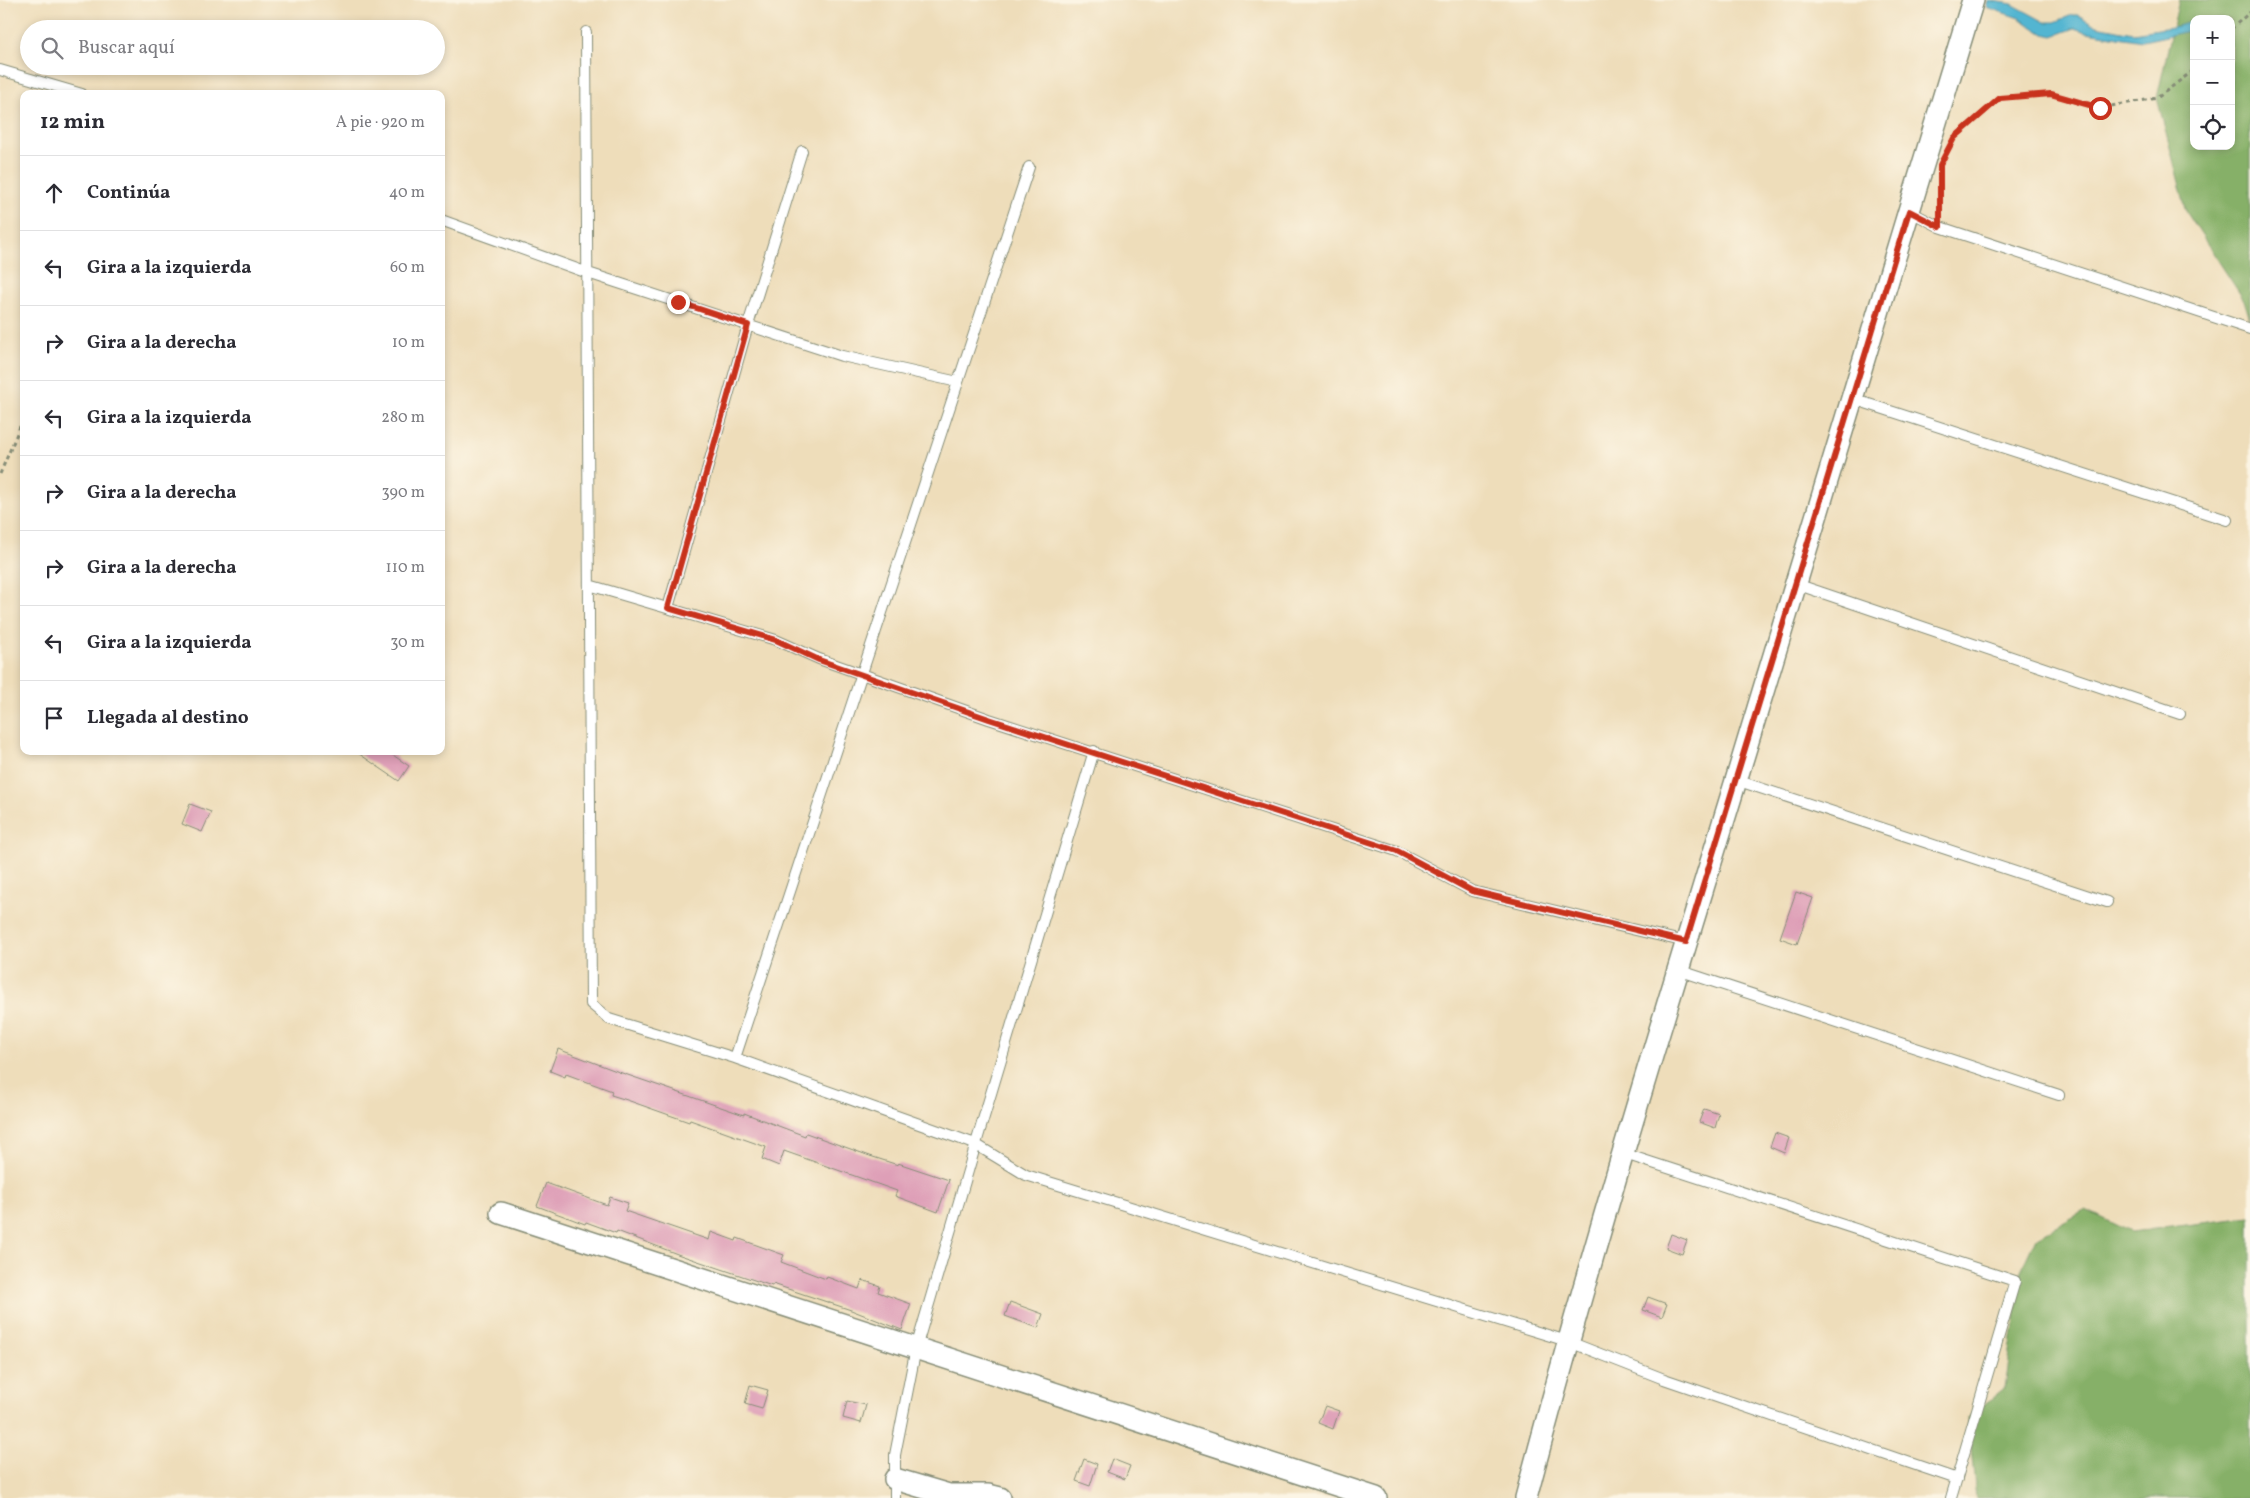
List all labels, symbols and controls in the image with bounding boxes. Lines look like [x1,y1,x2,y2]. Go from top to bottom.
map controls [2190,15,2235,150]
button: + [2190,15,2235,60]
search box [20,20,445,75]
icon: search [38,34,66,62]
text: Buscar aquí [78,35,175,61]
button: − [2190,60,2235,105]
route start [2089,97,2112,120]
button: locate [2190,105,2235,150]
text: 12 min [40,108,105,137]
text: A pie · 920 m [336,112,425,134]
icon: ahead [40,179,68,207]
text: Continúa [87,180,170,206]
text: 40 m [389,182,425,204]
icon: left [40,254,68,282]
text: Gira a la izquierda [87,255,252,281]
text: 60 m [390,257,425,279]
route end [667,291,690,314]
icon: right [40,329,68,357]
text: Gira a la derecha [87,330,237,356]
text: 10 m [392,332,425,354]
icon: left [40,404,68,432]
text: Gira a la izquierda [87,405,252,431]
text: 280 m [381,407,425,429]
icon: right [40,479,68,507]
text: Gira a la derecha [87,480,237,506]
text: 390 m [382,482,425,504]
icon: right [40,554,68,582]
text: Gira a la derecha [87,555,237,581]
text: 110 m [386,557,425,579]
icon: left [40,629,68,657]
text: Gira a la izquierda [87,630,252,656]
text: 30 m [390,632,425,654]
icon: arrive [40,704,68,732]
text: Llegada al destino [87,705,249,731]

